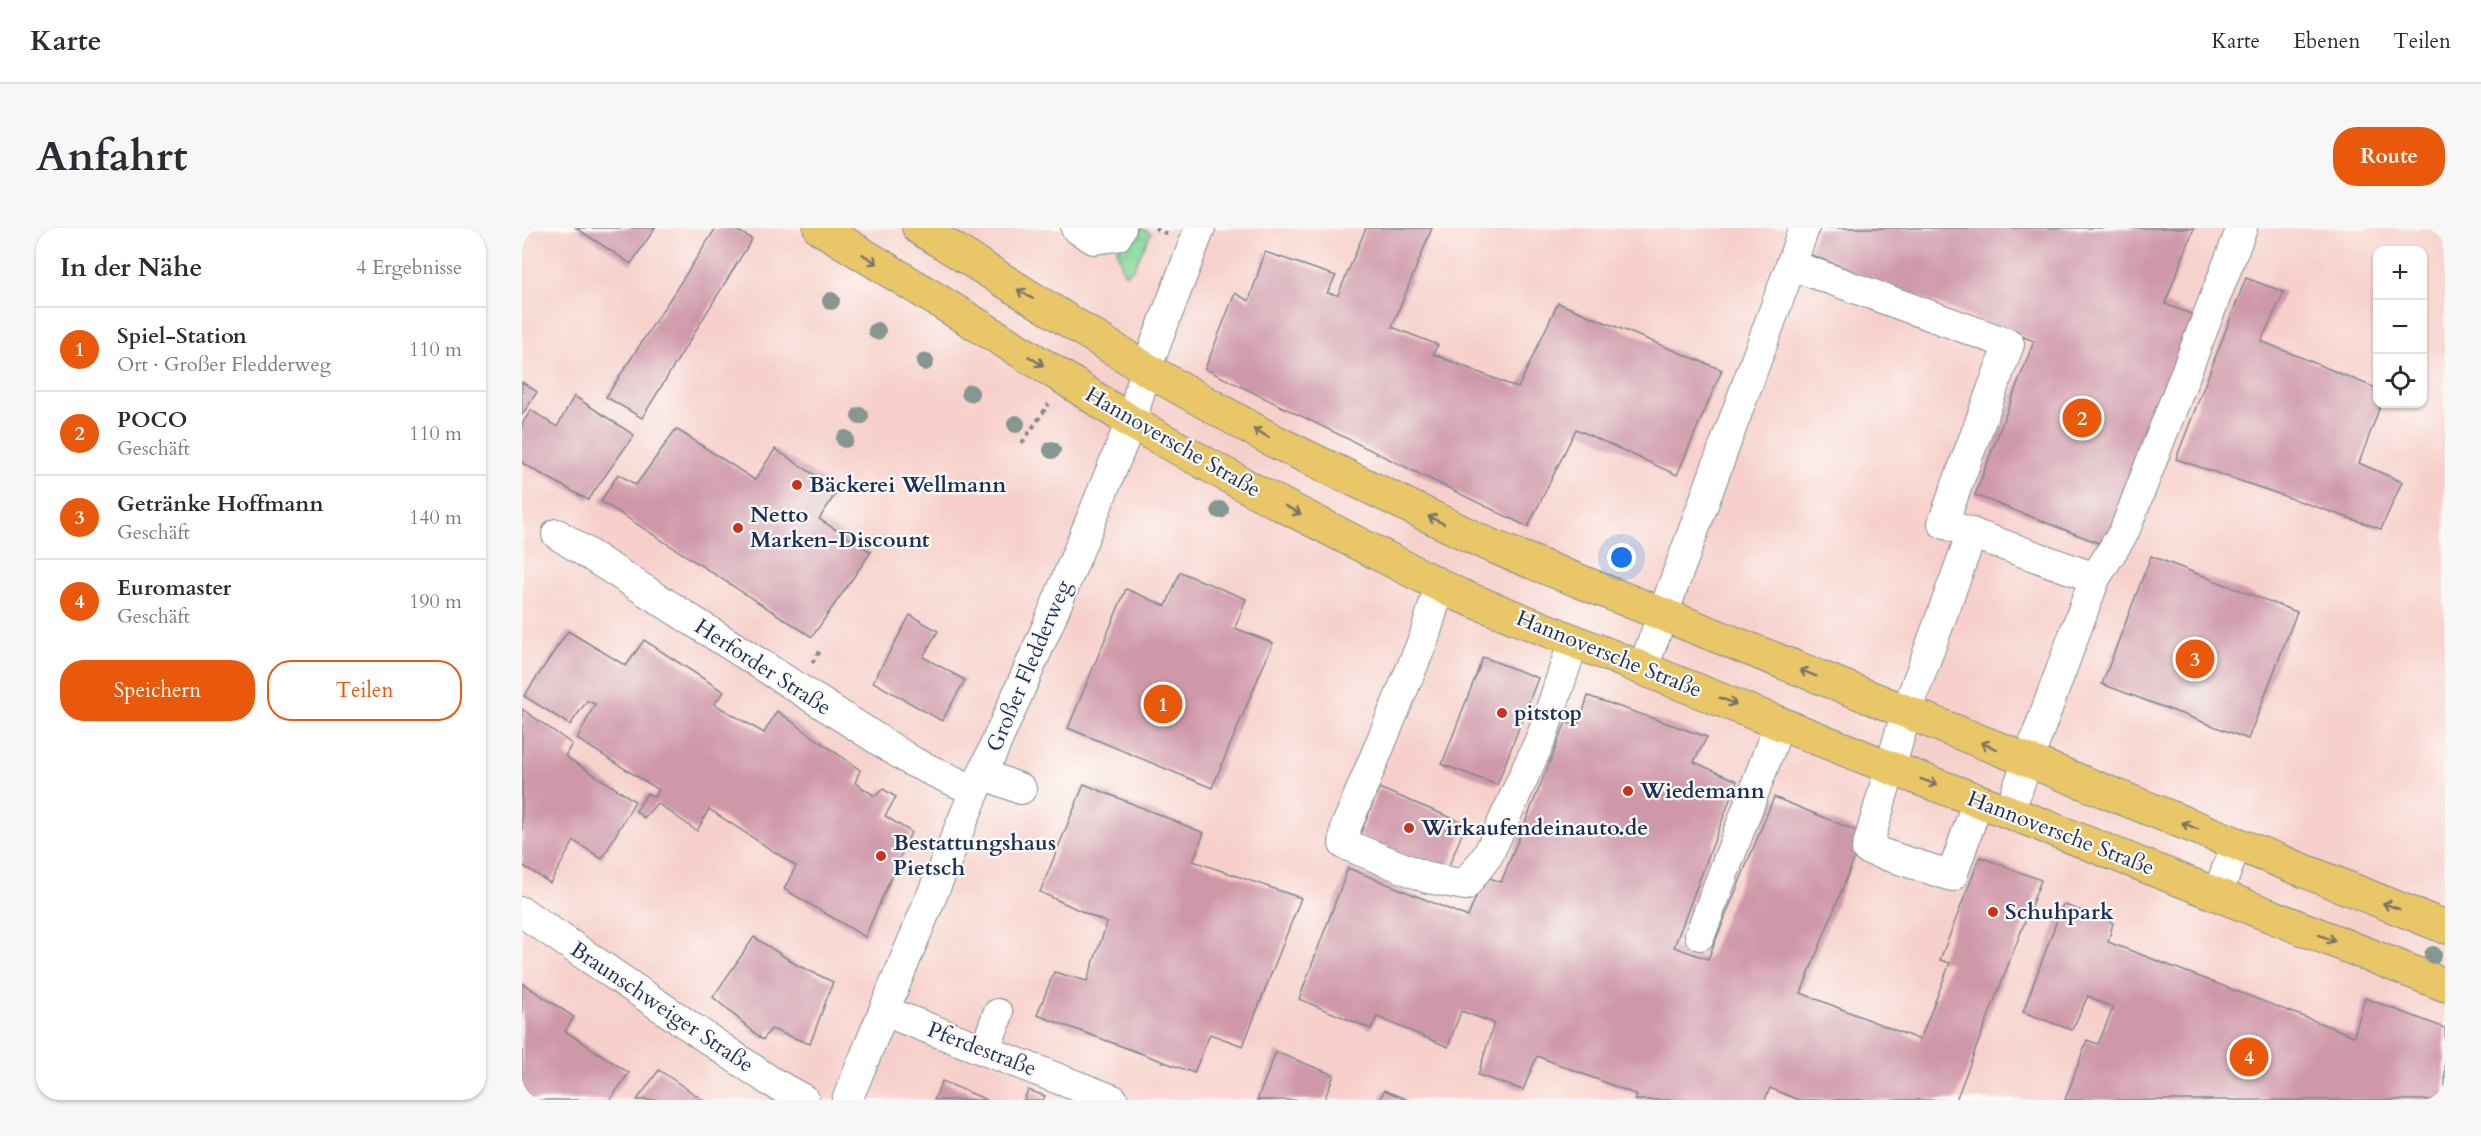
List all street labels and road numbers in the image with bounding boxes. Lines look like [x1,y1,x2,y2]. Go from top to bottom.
street label: Hannoversche Straße [1080,380,1266,504]
street label: Großer Fledderweg [979,575,1079,756]
street label: Hannoversche Straße [1512,603,1706,705]
street label: Herforder Straße [689,612,837,722]
street label: Hannoversche Straße [1963,784,2159,882]
street label: Braunschweiger Straße [564,934,760,1080]
street label: Pferdestraße [923,1015,1041,1083]

